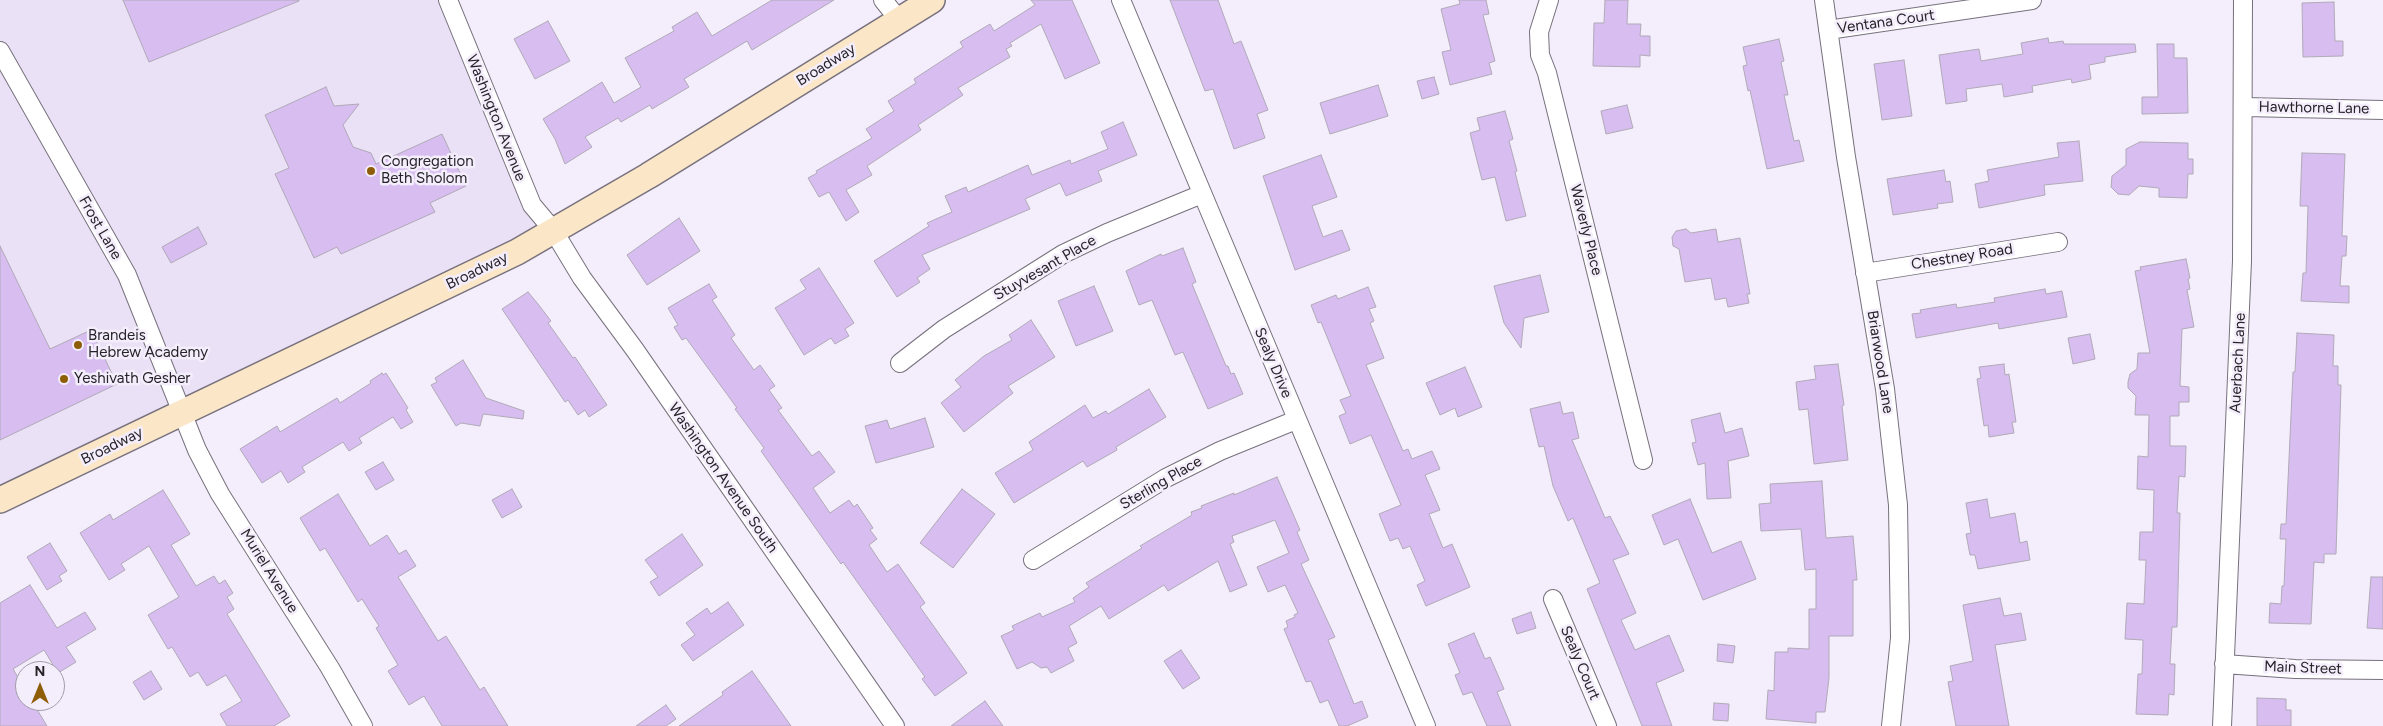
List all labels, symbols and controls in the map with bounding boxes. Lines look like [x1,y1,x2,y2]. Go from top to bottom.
street label: Ventana Court [1836,6,1936,38]
street label: Broadway [793,40,859,90]
street label: Washington Avenue [462,52,530,184]
street label: Hawthorne Lane [2259,98,2369,118]
place label: Congregation Beth Sholom [381,153,474,188]
marker: Congregation Beth Sholom [365,165,377,177]
street label: Waverly Place [1566,183,1606,277]
street label: Frost Lane [75,193,125,263]
street label: Stuyvesant Place [991,231,1099,305]
street label: Chestney Road [1910,240,2014,274]
street label: Broadway [443,248,511,294]
street label: Briarwood Lane [1863,309,1897,415]
street label: Auerbach Lane [2226,312,2250,414]
street label: Sealy Drive [1250,325,1296,401]
place label: Brandeis Hebrew Academy [88,327,208,362]
marker: Brandeis Hebrew Academy [72,339,84,351]
place label: Yeshivath Gesher [74,370,190,388]
marker: Yeshivath Gesher [58,373,70,385]
street label: Washington Avenue South [664,400,782,556]
street label: Broadway [78,423,146,469]
street label: Sterling Place [1117,452,1205,514]
street label: Muriel Avenue [236,526,302,616]
street label: Sealy Court [1556,623,1604,703]
street label: Main Street [2264,658,2342,678]
north arrow [15,661,65,711]
text: N [35,663,45,680]

